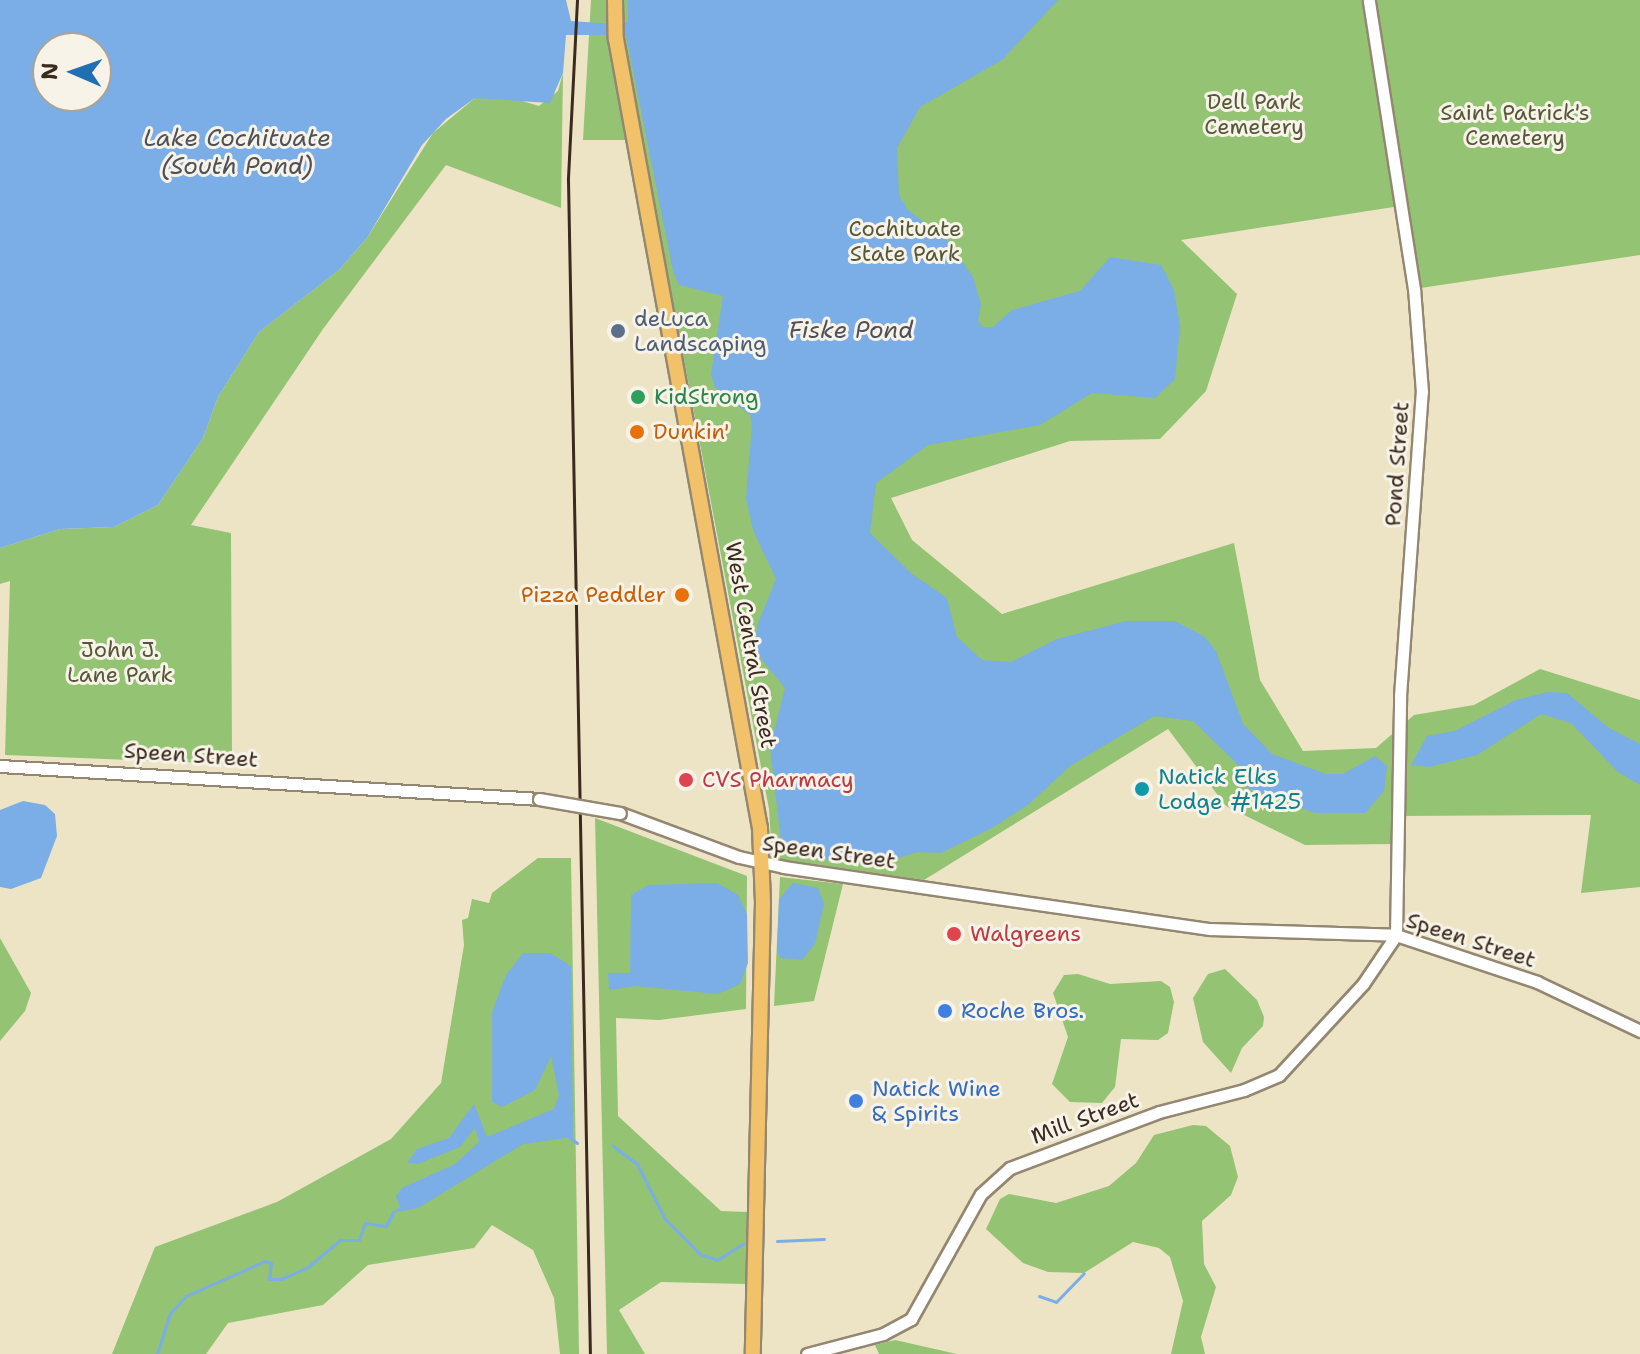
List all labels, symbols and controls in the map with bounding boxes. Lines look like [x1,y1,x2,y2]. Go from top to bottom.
north arrow [32,32,112,112]
text: N [35,62,64,80]
park label: Dell Park Cemetery [1204,88,1304,140]
park label: Saint Patrick's Cemetery [1440,99,1590,150]
water label: Lake Cochituate (South Pond) [143,125,331,181]
park label: Cochituate State Park [849,215,961,266]
place label: deLuca Landscaping [634,305,766,356]
water label: Fiske Pond [788,317,914,345]
marker: deLuca Landscaping [609,322,627,340]
place label: KidStrong [654,384,759,410]
marker: KidStrong [629,388,647,406]
street label: Pond Street [1379,401,1415,527]
place label: Dunkin' [653,419,730,445]
marker: Dunkin' [628,423,646,441]
street label: West Central Street [720,540,782,750]
place label: Pizza Peddler [521,582,666,608]
marker: Pizza Peddler [673,586,691,604]
park label: John J. Lane Park [67,636,173,688]
street label: Speen Street [123,737,259,773]
place label: Natick Elks Lodge #1425 [1158,763,1301,814]
place label: CVS Pharmacy [702,767,854,793]
marker: CVS Pharmacy [677,771,695,789]
marker: Natick Elks Lodge #1425 [1133,780,1151,798]
street label: Speen Street [761,830,897,874]
street label: Speen Street [1403,907,1539,973]
place label: Walgreens [970,921,1081,947]
marker: Walgreens [945,925,963,943]
place label: Roche Bros. [961,998,1084,1024]
marker: Roche Bros. [936,1002,954,1020]
place label: Natick Wine & Spirits [872,1075,1001,1126]
street label: Mill Street [1028,1086,1142,1150]
marker: Natick Wine & Spirits [847,1092,865,1110]

